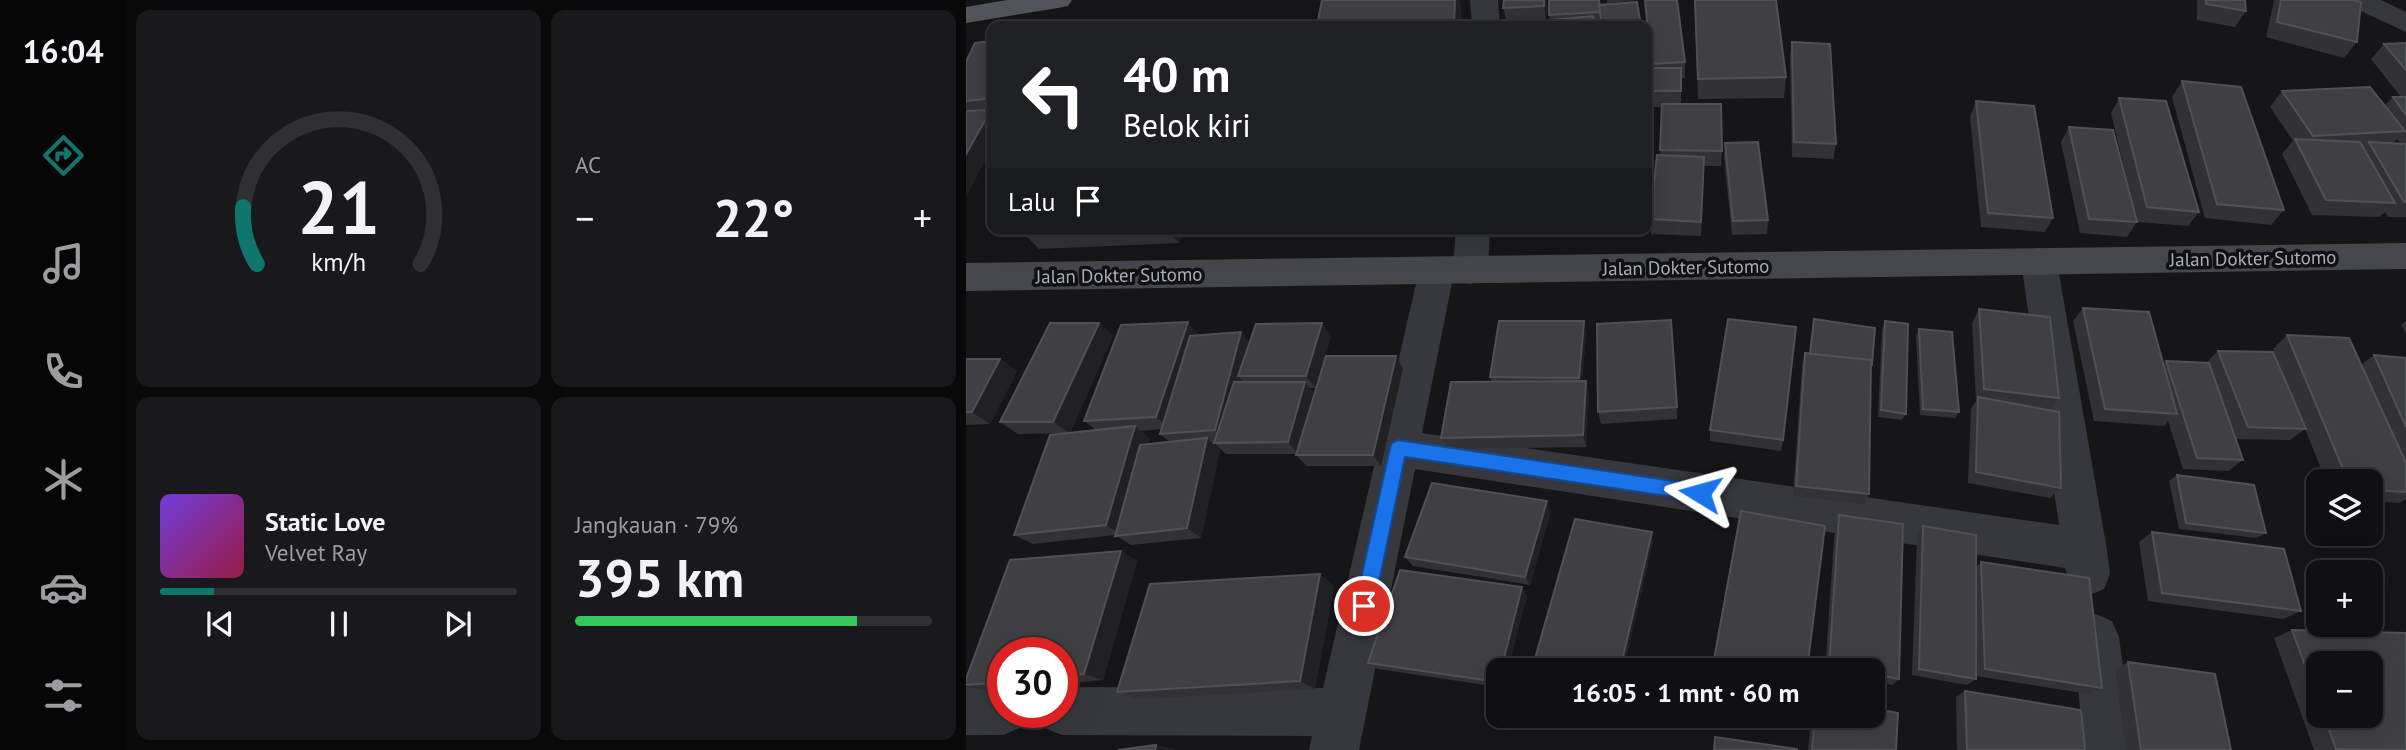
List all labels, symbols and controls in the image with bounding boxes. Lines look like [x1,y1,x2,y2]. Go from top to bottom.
text: 16:04 [22,30,104,72]
text: 40 m [1123,42,1230,106]
icon: left [1008,49,1099,140]
text: Belok kiri [1123,104,1251,146]
icon: directions [39,131,88,180]
text: AC [575,150,601,179]
text: 21 [297,161,380,255]
icon: arrive [1069,182,1107,220]
text: 22° [713,184,794,251]
text: Lalu [1008,185,1055,218]
text: − [575,193,594,242]
text: + [913,193,932,242]
icon: music [39,239,88,288]
street label: Jalan Dokter Sutomo [2168,245,2337,271]
text: km/h [311,246,366,278]
street label: Jalan Dokter Sutomo [1601,254,1770,280]
street label: Jalan Dokter Sutomo [1034,262,1203,288]
icon: phone [39,347,88,396]
icon: climate [39,455,88,504]
position arrow [1663,456,1737,530]
map controls [2306,469,2383,728]
button: layers [2306,469,2383,546]
text: Static Love [265,505,386,538]
text: Jangkauan · 79% [575,510,738,539]
text: Velvet Ray [265,538,367,567]
text: 395 km [575,544,744,611]
button: + [2306,560,2383,637]
icon: car [39,563,88,612]
pin [1334,576,1394,636]
icon: arrive [1345,587,1383,625]
icon: previous [201,605,239,643]
icon: pause [320,605,358,643]
icon: next [439,605,477,643]
speed limit sign: 30 [987,637,1078,728]
button: − [2306,651,2383,728]
icon: filters [39,671,88,720]
text: 16:05 · 1 mnt · 60 m [1572,676,1799,709]

